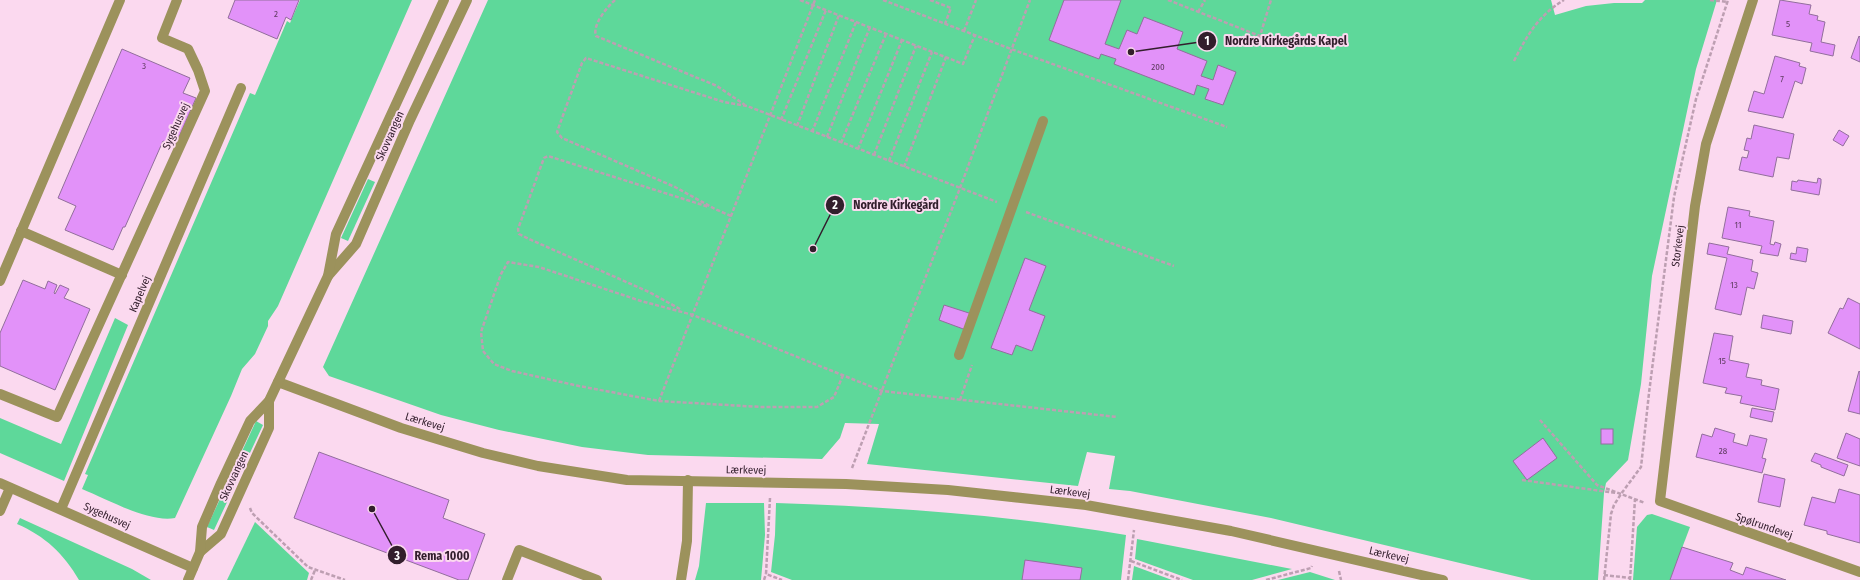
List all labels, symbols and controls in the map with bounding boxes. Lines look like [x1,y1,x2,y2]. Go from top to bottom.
house number: 2 [274,9,278,19]
house number: 5 [1786,19,1790,29]
callout: Nordre Kirkegårds Kapel [1197,29,1355,53]
text: 1 [1204,34,1210,48]
text: Nordre Kirkegårds Kapel [1225,34,1348,48]
house number: 3 [142,61,146,71]
house number: 200 [1151,62,1165,72]
house number: 7 [1780,74,1784,84]
street label: Sygehusvej [160,100,192,151]
street label: Skovvangen [373,109,407,163]
callout: Nordre Kirkegård [825,193,947,217]
text: 2 [831,198,838,212]
text: Nordre Kirkegård [853,198,939,212]
house number: 11 [1735,220,1741,230]
street label: Storkevej [1669,224,1687,268]
street label: Kapelvej [127,274,154,314]
house number: 13 [1730,280,1738,290]
house number: 15 [1718,356,1726,366]
street label: Lærkevej [404,410,447,434]
house number: 28 [1719,446,1728,456]
street label: Skovvangen [217,449,251,503]
street label: Lærkevej [726,463,767,477]
street label: Lærkevej [1049,483,1091,501]
street label: Sygehusvej [82,500,133,532]
street label: Spølrundevej [1734,510,1795,542]
callout: Rema 1000 [387,543,478,567]
street label: Lærkevej [1368,544,1410,566]
text: 3 [393,549,400,563]
text: Rema 1000 [415,549,470,563]

